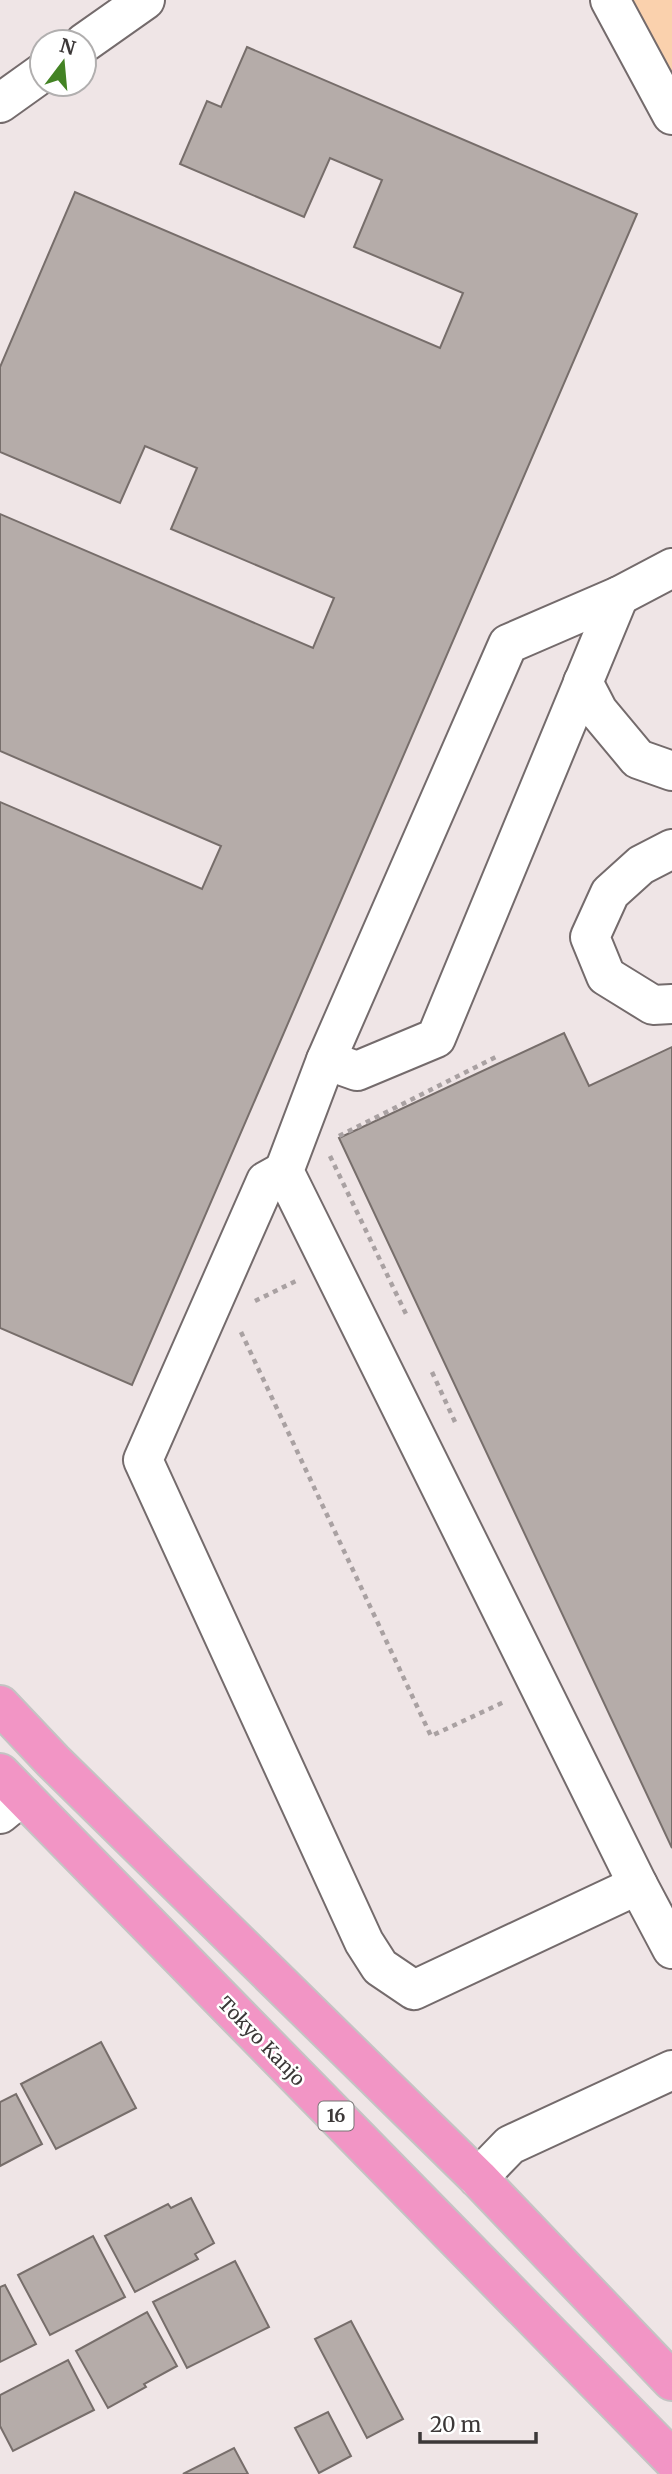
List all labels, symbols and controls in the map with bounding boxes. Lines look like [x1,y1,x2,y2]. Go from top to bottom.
north arrow [28,28,98,98]
text: N [57,33,78,60]
street label: Tokyo Kanjo [214,1991,310,2091]
road number: 16 [318,2102,354,2130]
scale bar [420,2400,536,2444]
text: 20 m [430,2411,482,2438]

